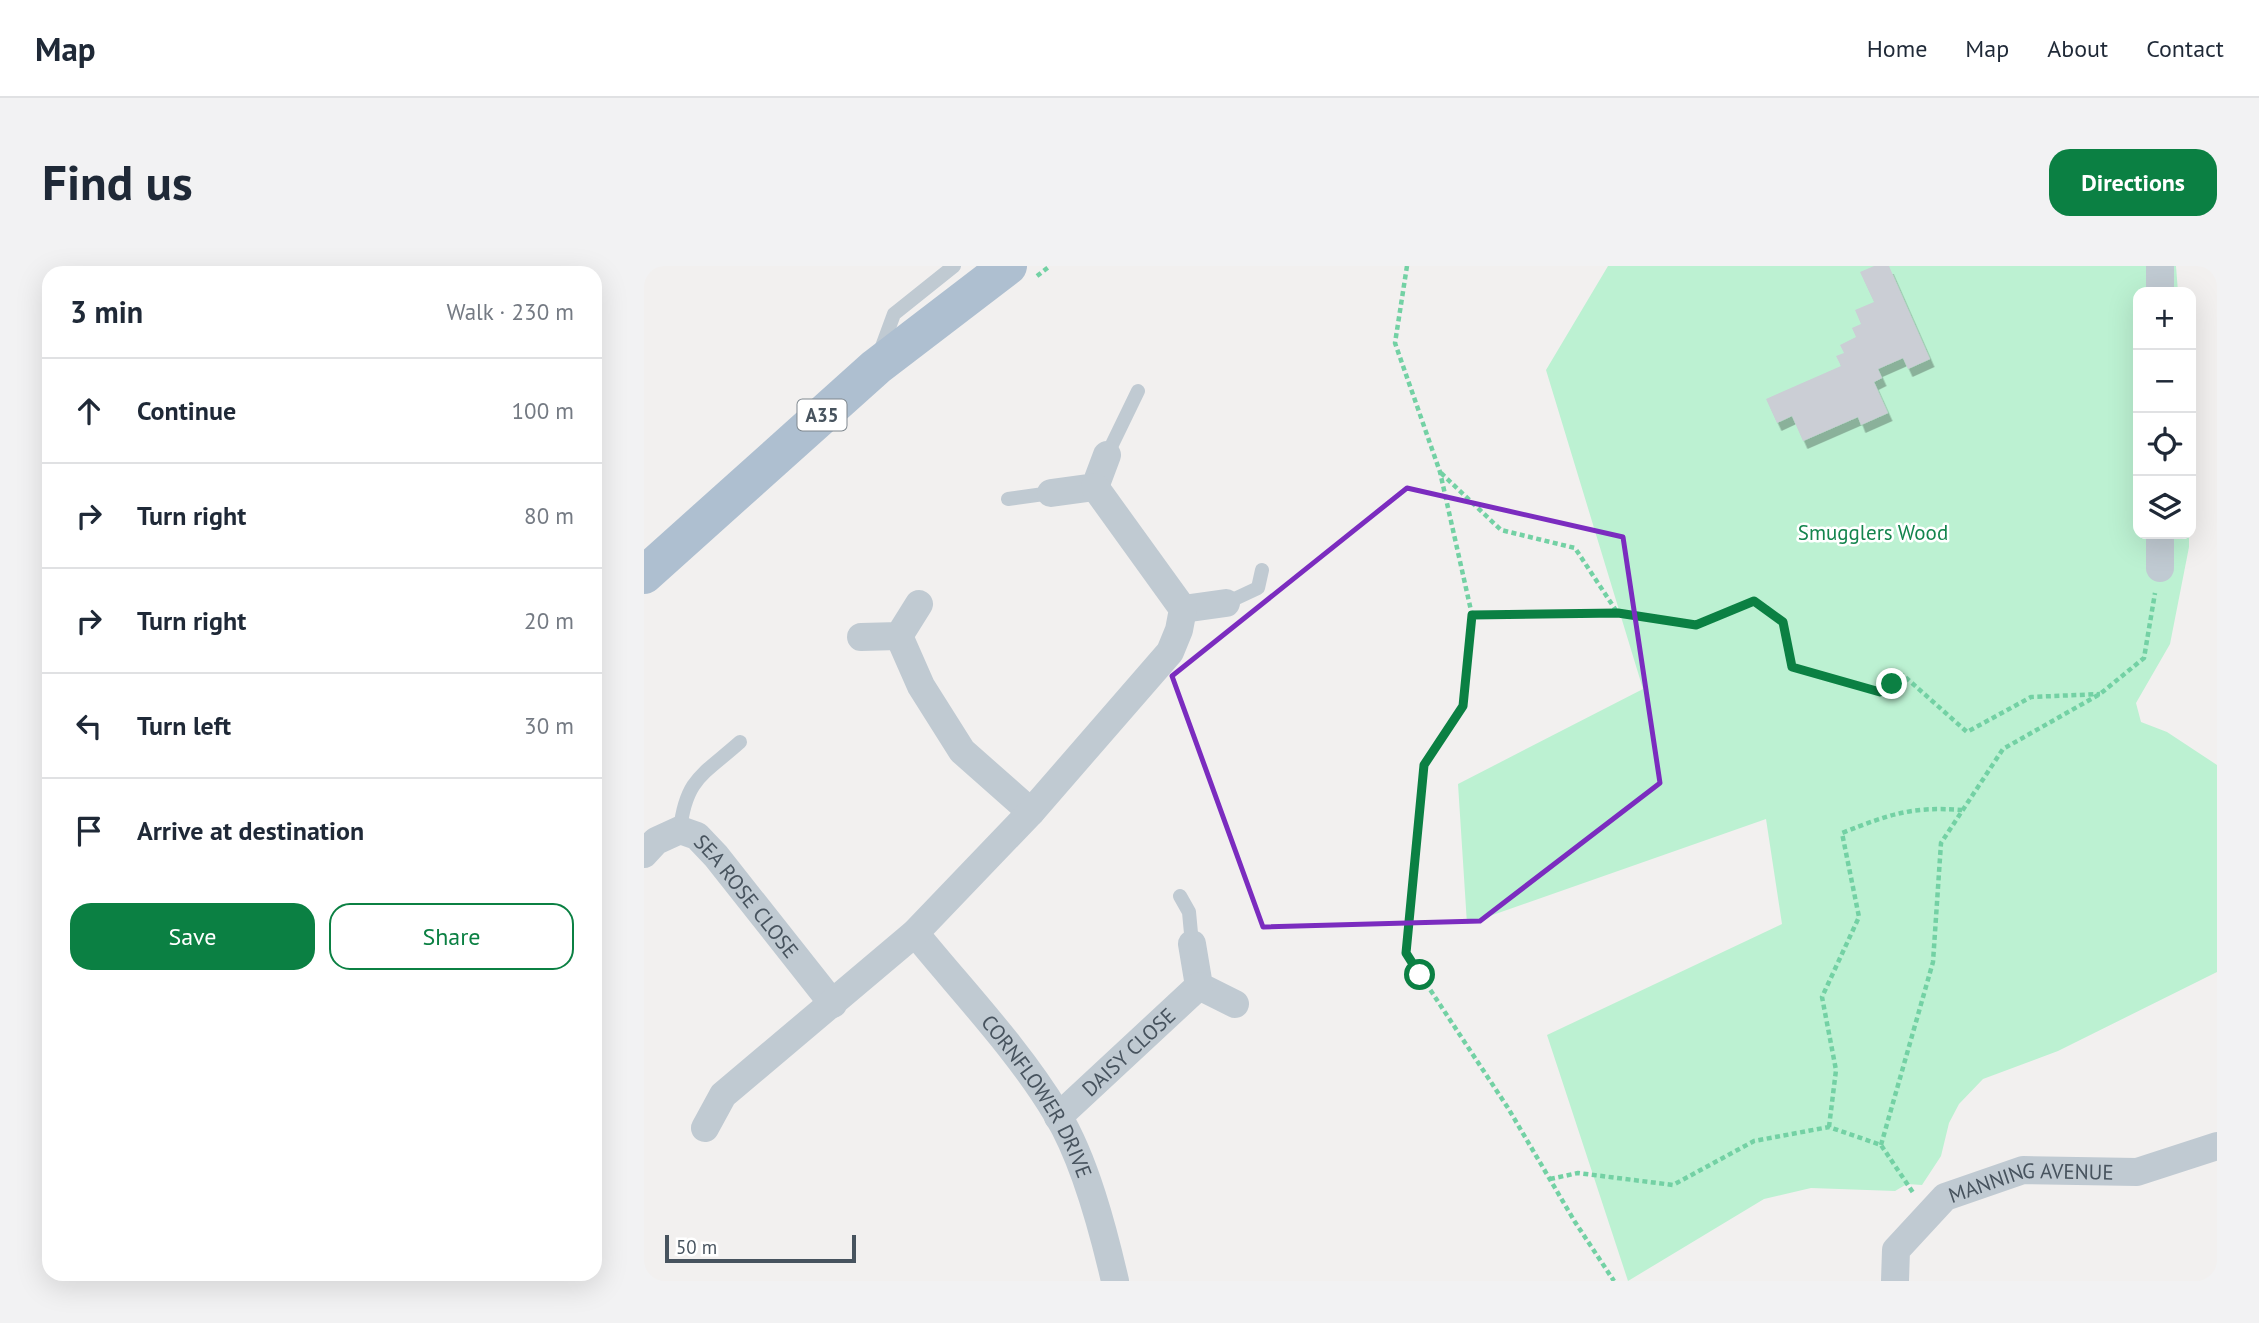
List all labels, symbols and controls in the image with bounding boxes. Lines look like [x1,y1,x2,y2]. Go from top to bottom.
text: Map [35,27,96,70]
text: Home [1867,33,1927,64]
text: Map [1965,33,2009,64]
text: About [2047,33,2108,64]
text: Contact [2146,33,2224,64]
button: Directions [2049,149,2217,216]
text: Find us [42,150,193,214]
map controls [2133,287,2196,539]
button: + [2133,287,2196,350]
text: 3 min [70,292,143,331]
text: Walk · 230 m [447,297,574,326]
button: − [2133,350,2196,413]
icon: ahead [70,392,108,430]
text: Continue [137,394,236,427]
text: 100 m [512,396,574,425]
road number: A35 [798,400,846,430]
button: locate [2133,413,2196,476]
button: layers [2133,476,2196,539]
icon: right [70,497,108,535]
text: Turn right [137,499,246,532]
text: 80 m [524,501,574,530]
park label: Smugglers Wood [1798,519,1948,546]
icon: right [70,602,108,640]
text: Turn right [137,604,246,637]
text: 20 m [524,606,574,635]
route end [1876,668,1907,699]
icon: left [70,707,108,745]
text: Turn left [137,709,231,742]
text: 30 m [524,711,574,740]
icon: arrive [70,812,108,850]
text: Arrive at destination [137,814,364,847]
street label: SEA ROSE CLOSE [689,828,805,963]
button: Save [70,903,315,970]
button: Share [329,903,574,970]
route start [1404,959,1435,990]
street label: DAISY CLOSE [1076,1002,1181,1102]
street label: CORNFLOWER DRIVE [976,1009,1098,1182]
street label: MANNING AVENUE [1945,1156,2114,1208]
scale bar [665,1232,856,1264]
text: 50 m [676,1235,717,1259]

